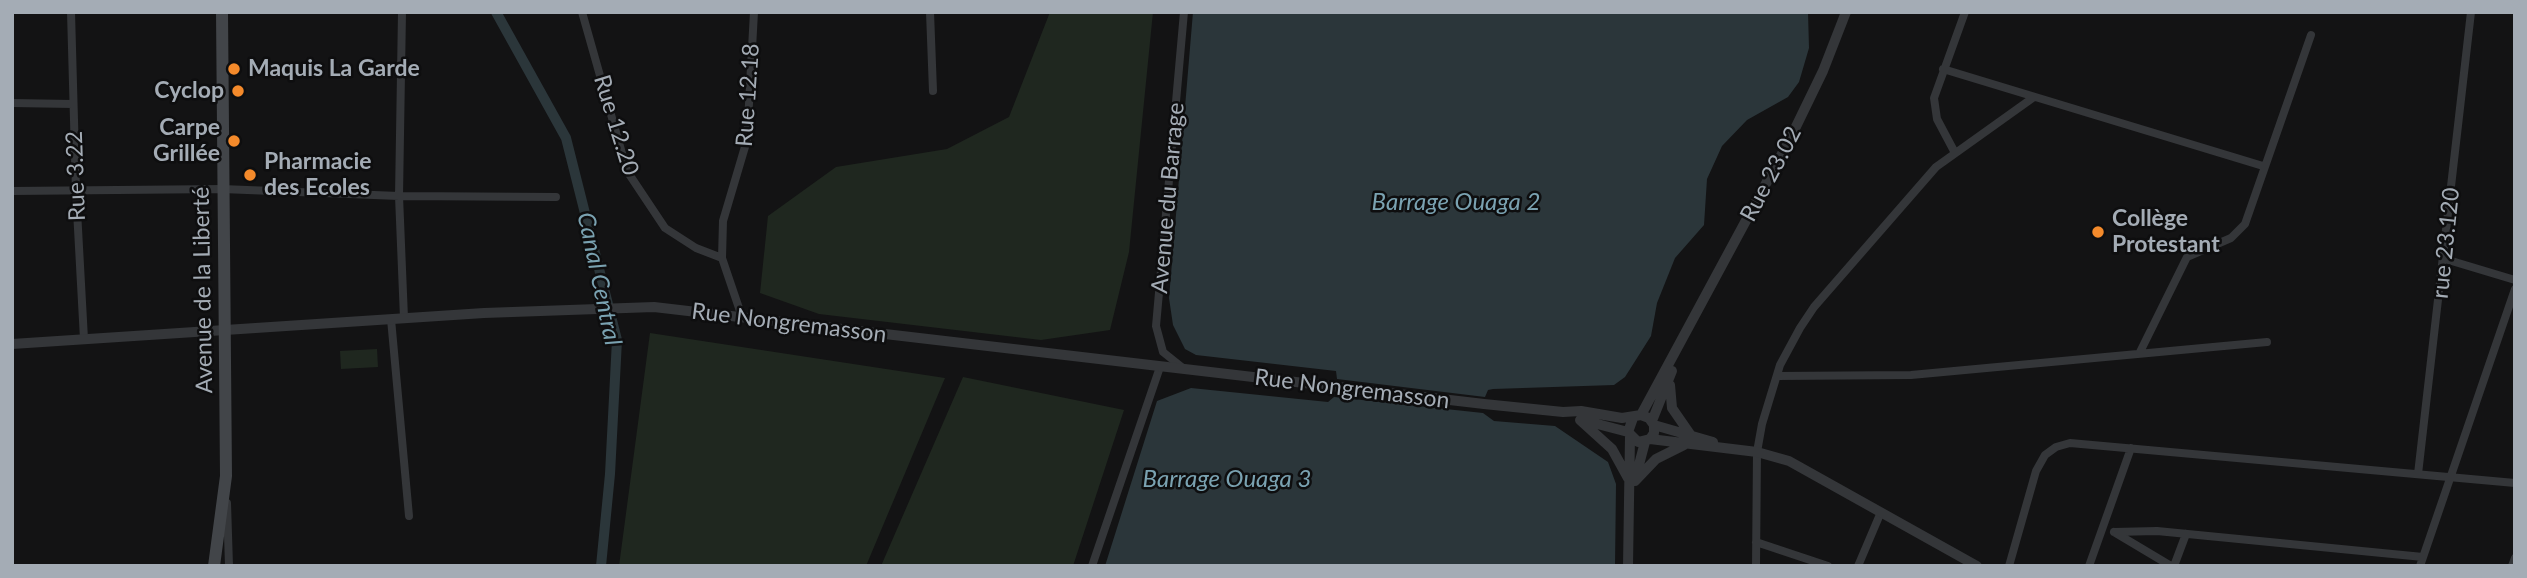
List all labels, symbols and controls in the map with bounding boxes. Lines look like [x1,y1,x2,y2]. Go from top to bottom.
street label: Rue 12.18 [731,42,765,148]
place label: Maquis La Garde [248,55,420,83]
marker: Maquis La Garde [226,61,242,77]
street label: Rue 12.20 [588,71,644,179]
place label: Cyclop [154,77,224,105]
marker: Cyclop [230,83,246,99]
street label: Avenue du Barrage [1146,101,1190,295]
place label: Carpe Grillée [153,114,220,168]
street label: Rue 23.02 [1735,122,1807,226]
street label: Rue 3.22 [61,130,91,222]
marker: Carpe Grillée [226,133,242,149]
place label: Pharmacie des Ecoles [264,148,372,202]
marker: Pharmacie des Ecoles [242,167,258,183]
street label: Avenue de la Liberté [187,186,219,394]
street label: rue 23.120 [2426,186,2466,300]
water label: Barrage Ouaga 2 [1372,188,1540,216]
place label: Collège Protestant [2112,205,2220,259]
water label: Canal Central [571,210,627,348]
marker: Collège Protestant [2090,224,2106,240]
street label: Rue Nongremasson [690,297,888,349]
street label: Rue Nongremasson [1253,363,1451,415]
water label: Barrage Ouaga 3 [1143,465,1311,493]

